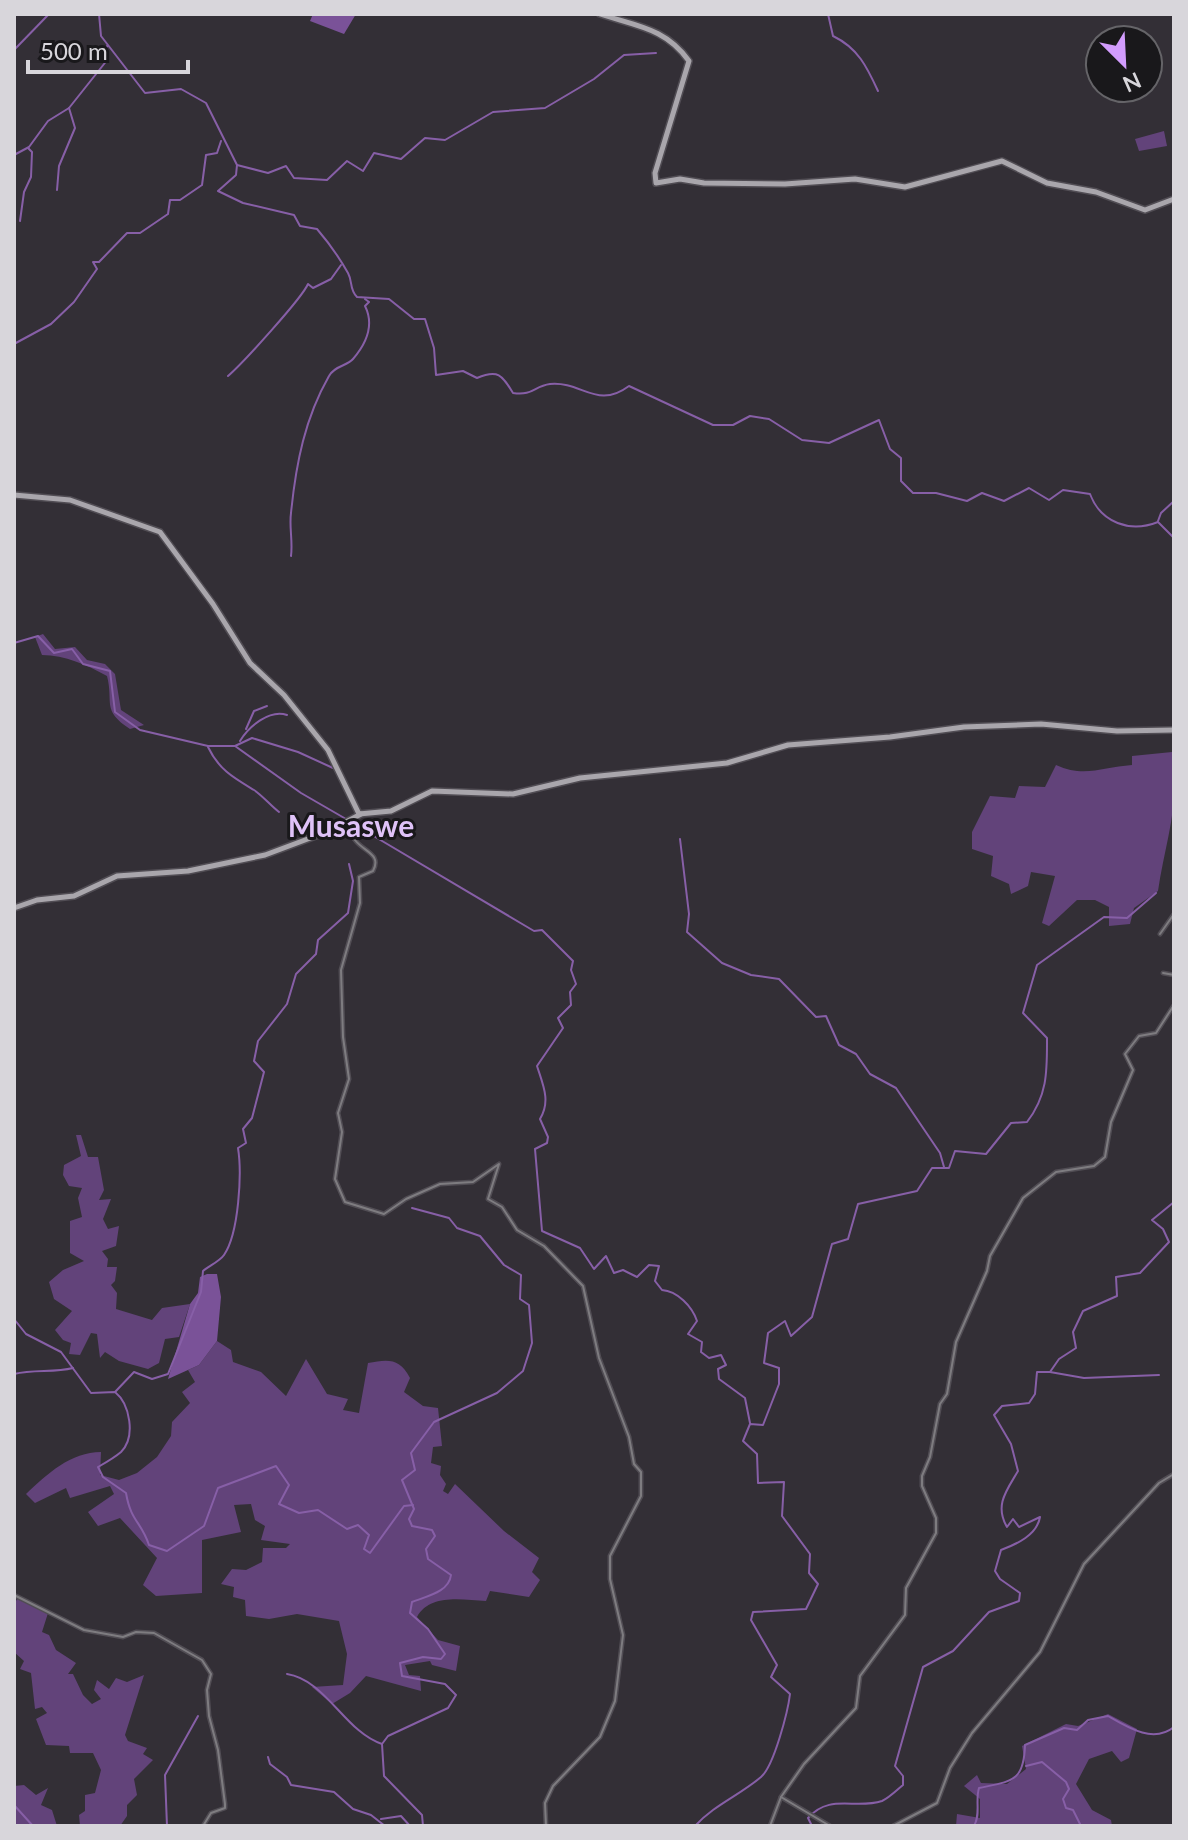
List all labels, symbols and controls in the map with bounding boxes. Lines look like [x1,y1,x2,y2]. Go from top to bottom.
scale bar [28,24,188,74]
north arrow [1084,24,1164,104]
text: 500 m [40,36,108,65]
text: N [1119,67,1146,99]
district label: Musaswe [288,807,414,843]

